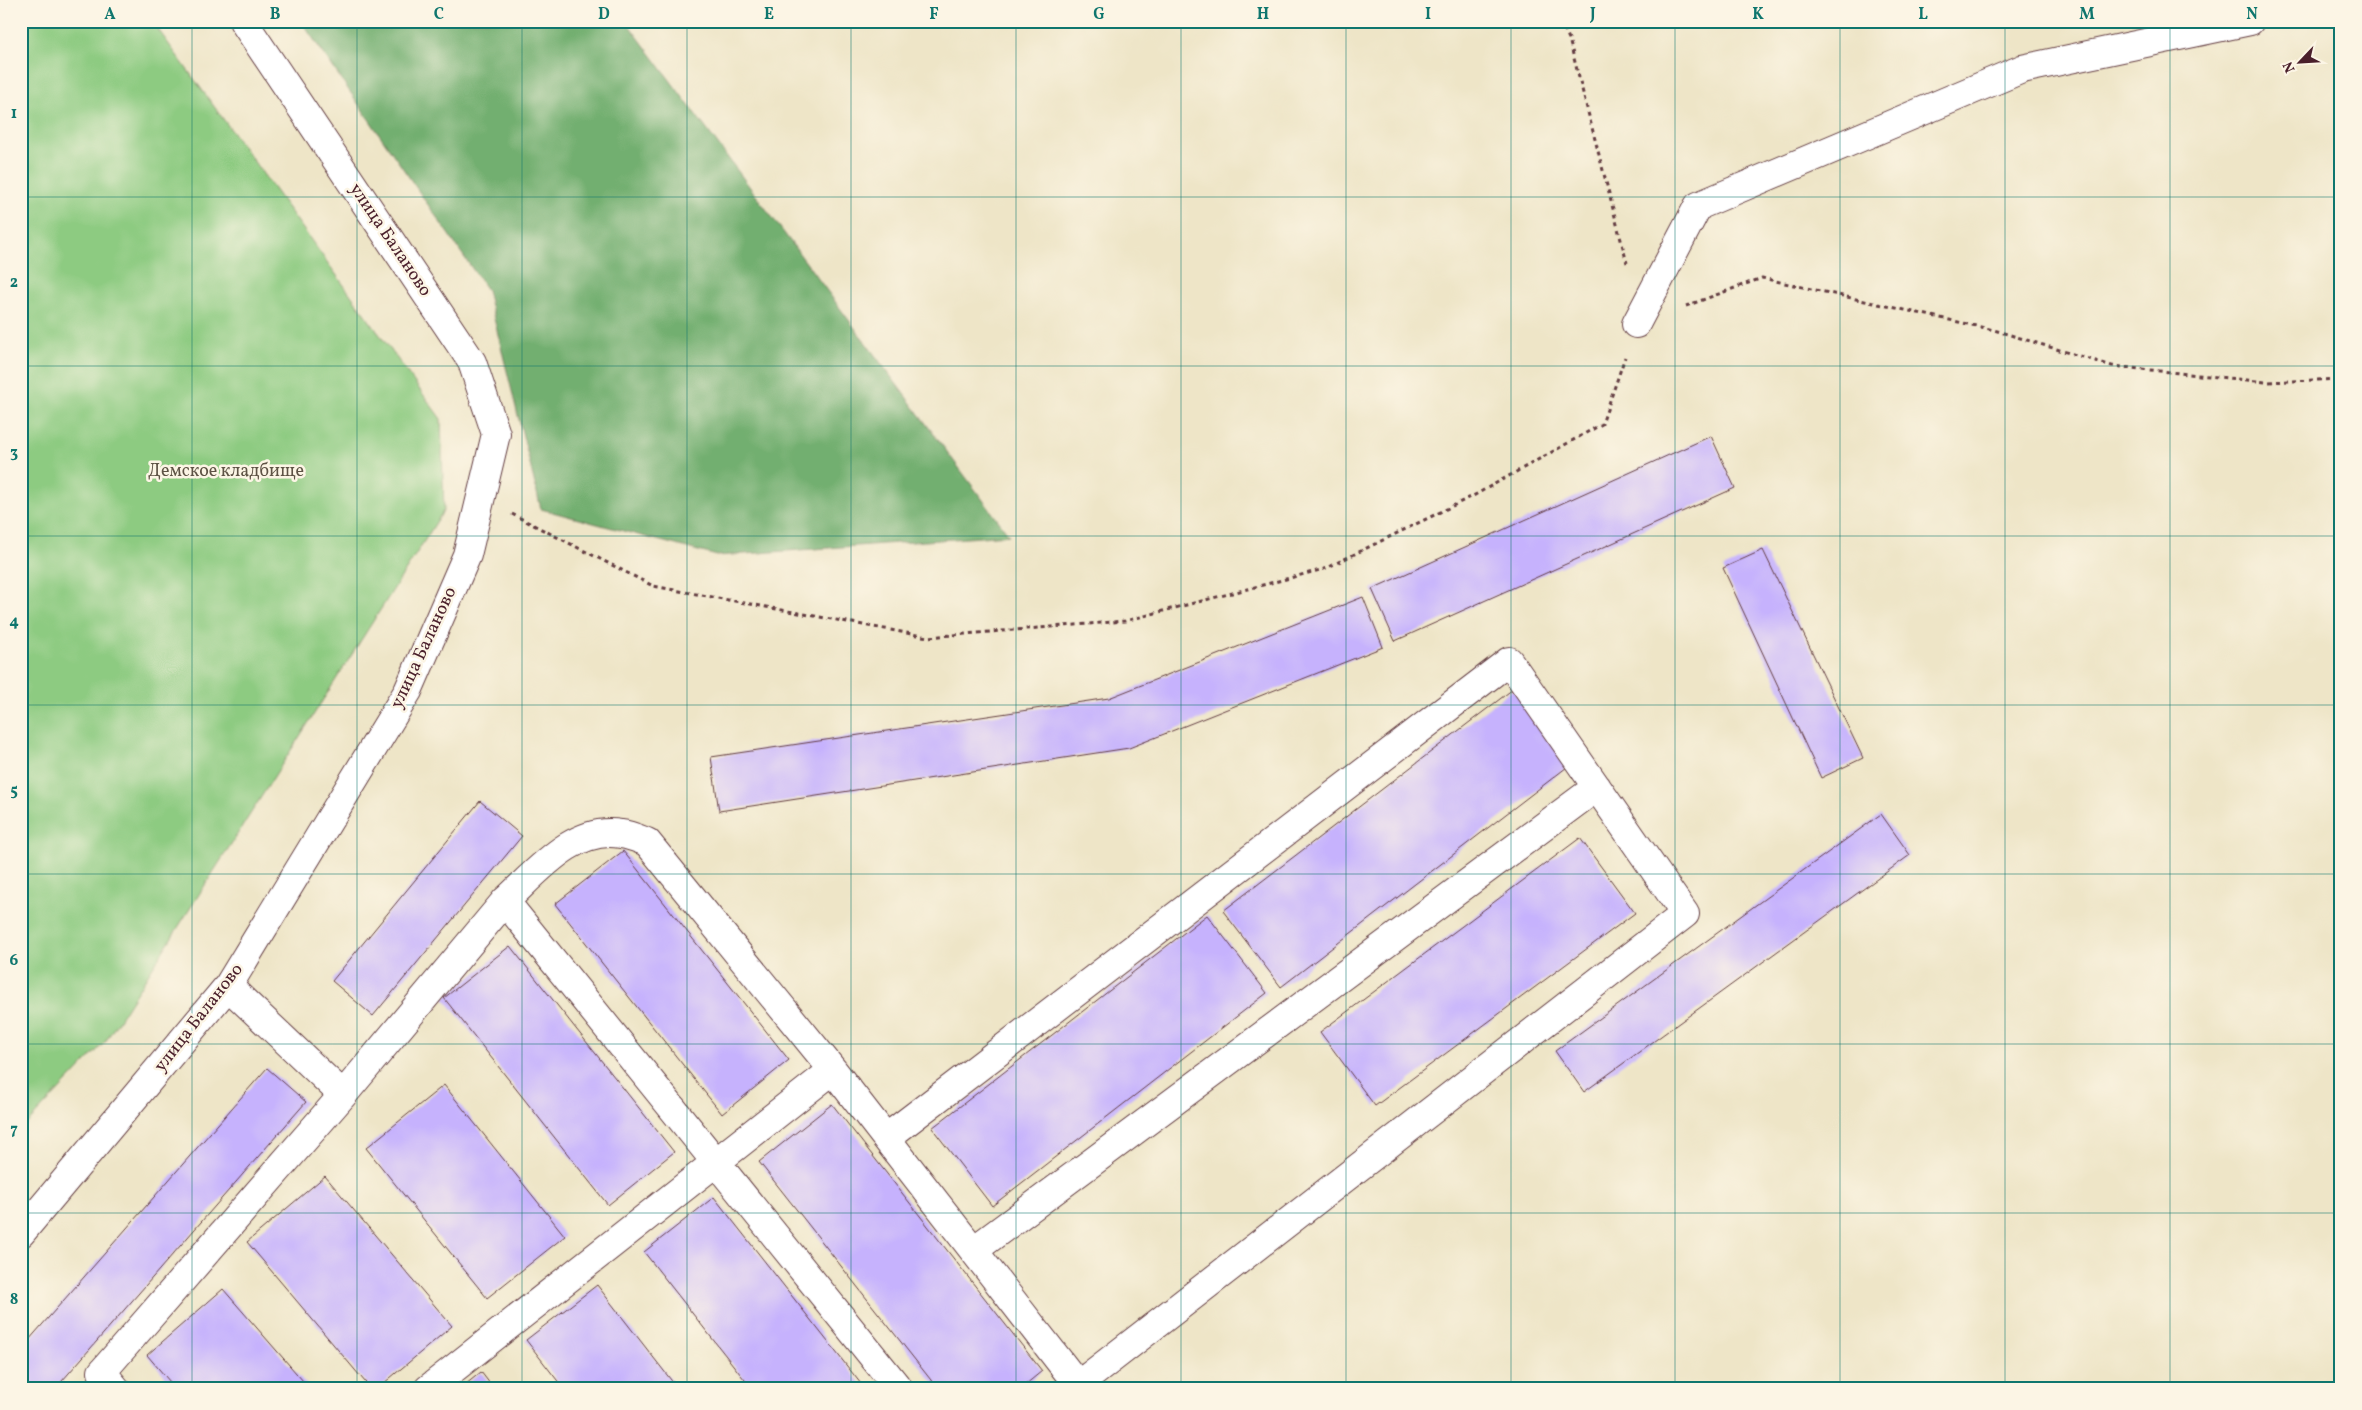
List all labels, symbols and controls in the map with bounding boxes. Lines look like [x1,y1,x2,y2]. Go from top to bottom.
text: A [104,4,116,26]
text: B [270,4,281,26]
text: C [434,4,444,26]
text: D [598,4,610,26]
text: E [764,4,774,26]
text: F [929,4,939,26]
text: G [1093,4,1105,26]
text: H [1257,4,1269,26]
text: I [1425,4,1431,26]
text: J [1589,4,1596,26]
text: K [1752,4,1764,26]
text: L [1918,4,1928,26]
text: M [2079,4,2095,26]
text: N [2246,4,2258,26]
north arrow [2274,38,2324,88]
text: N [2279,58,2300,75]
text: 1 [11,103,17,125]
street label: улица Баланово [343,178,437,302]
text: 2 [10,272,18,294]
text: 3 [10,442,18,464]
park label: Демское кладбище [148,459,304,484]
street label: улица Баланово [385,583,463,713]
text: 4 [9,611,19,633]
text: 5 [10,780,18,802]
text: 6 [10,950,19,972]
street label: улица Баланово [149,958,249,1078]
text: 7 [10,1119,18,1141]
text: 8 [10,1289,18,1311]

